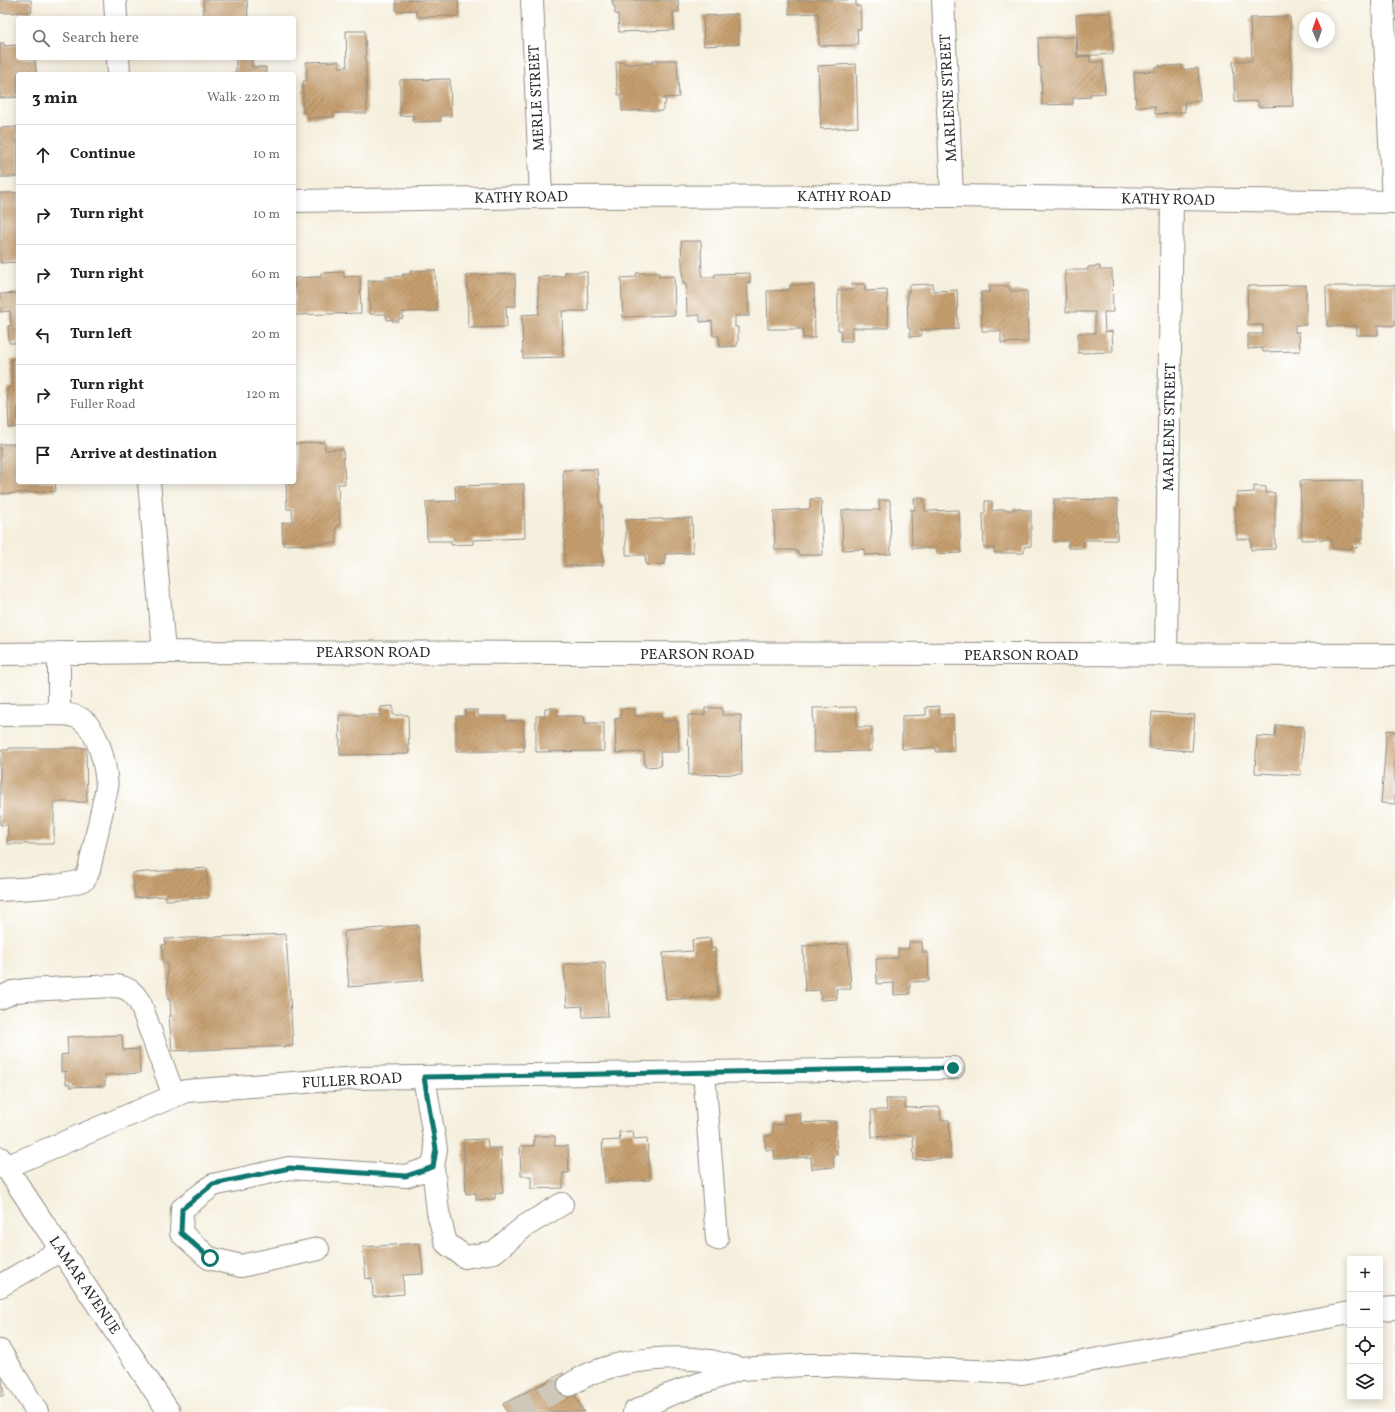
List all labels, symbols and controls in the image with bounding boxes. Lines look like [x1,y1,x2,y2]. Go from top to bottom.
north arrow [1299,12,1335,48]
search box [16,16,296,60]
icon: search [30,27,52,49]
text: Search here [62,28,139,49]
street label: MARLENE STREET [936,33,963,162]
street label: MERLE STREET [524,44,551,152]
text: 3 min [32,87,78,110]
text: Walk · 220 m [207,89,280,107]
icon: ahead [32,144,54,166]
text: Continue [70,144,135,165]
text: 10 m [253,146,280,164]
street label: KATHY ROAD [474,187,568,210]
street label: KATHY ROAD [797,187,891,208]
street label: KATHY ROAD [1121,189,1215,212]
icon: right [32,204,54,226]
text: Turn right [70,204,144,225]
text: 10 m [253,206,280,224]
icon: right [32,264,54,286]
text: Turn right [70,264,144,285]
text: 60 m [252,266,280,284]
icon: left [32,324,54,346]
text: Turn left [70,324,132,345]
text: 20 m [251,326,280,344]
street label: MARLENE STREET [1159,363,1182,491]
text: Turn right [70,375,144,396]
icon: right [32,384,54,406]
text: 120 m [246,386,280,404]
text: Fuller Road [70,396,136,414]
icon: arrive [32,444,54,466]
text: Arrive at destination [70,444,217,465]
street label: PEARSON ROAD [316,643,430,664]
street label: PEARSON ROAD [640,645,754,666]
street label: PEARSON ROAD [964,646,1078,667]
route end [944,1059,962,1077]
street label: FULLER ROAD [302,1068,403,1095]
street label: LAMAR AVENUE [43,1232,125,1339]
route start [201,1249,219,1267]
map controls [1347,1256,1383,1400]
button: + [1347,1256,1383,1292]
button: − [1347,1292,1383,1328]
button: locate [1347,1328,1383,1364]
button: layers [1347,1364,1383,1400]

